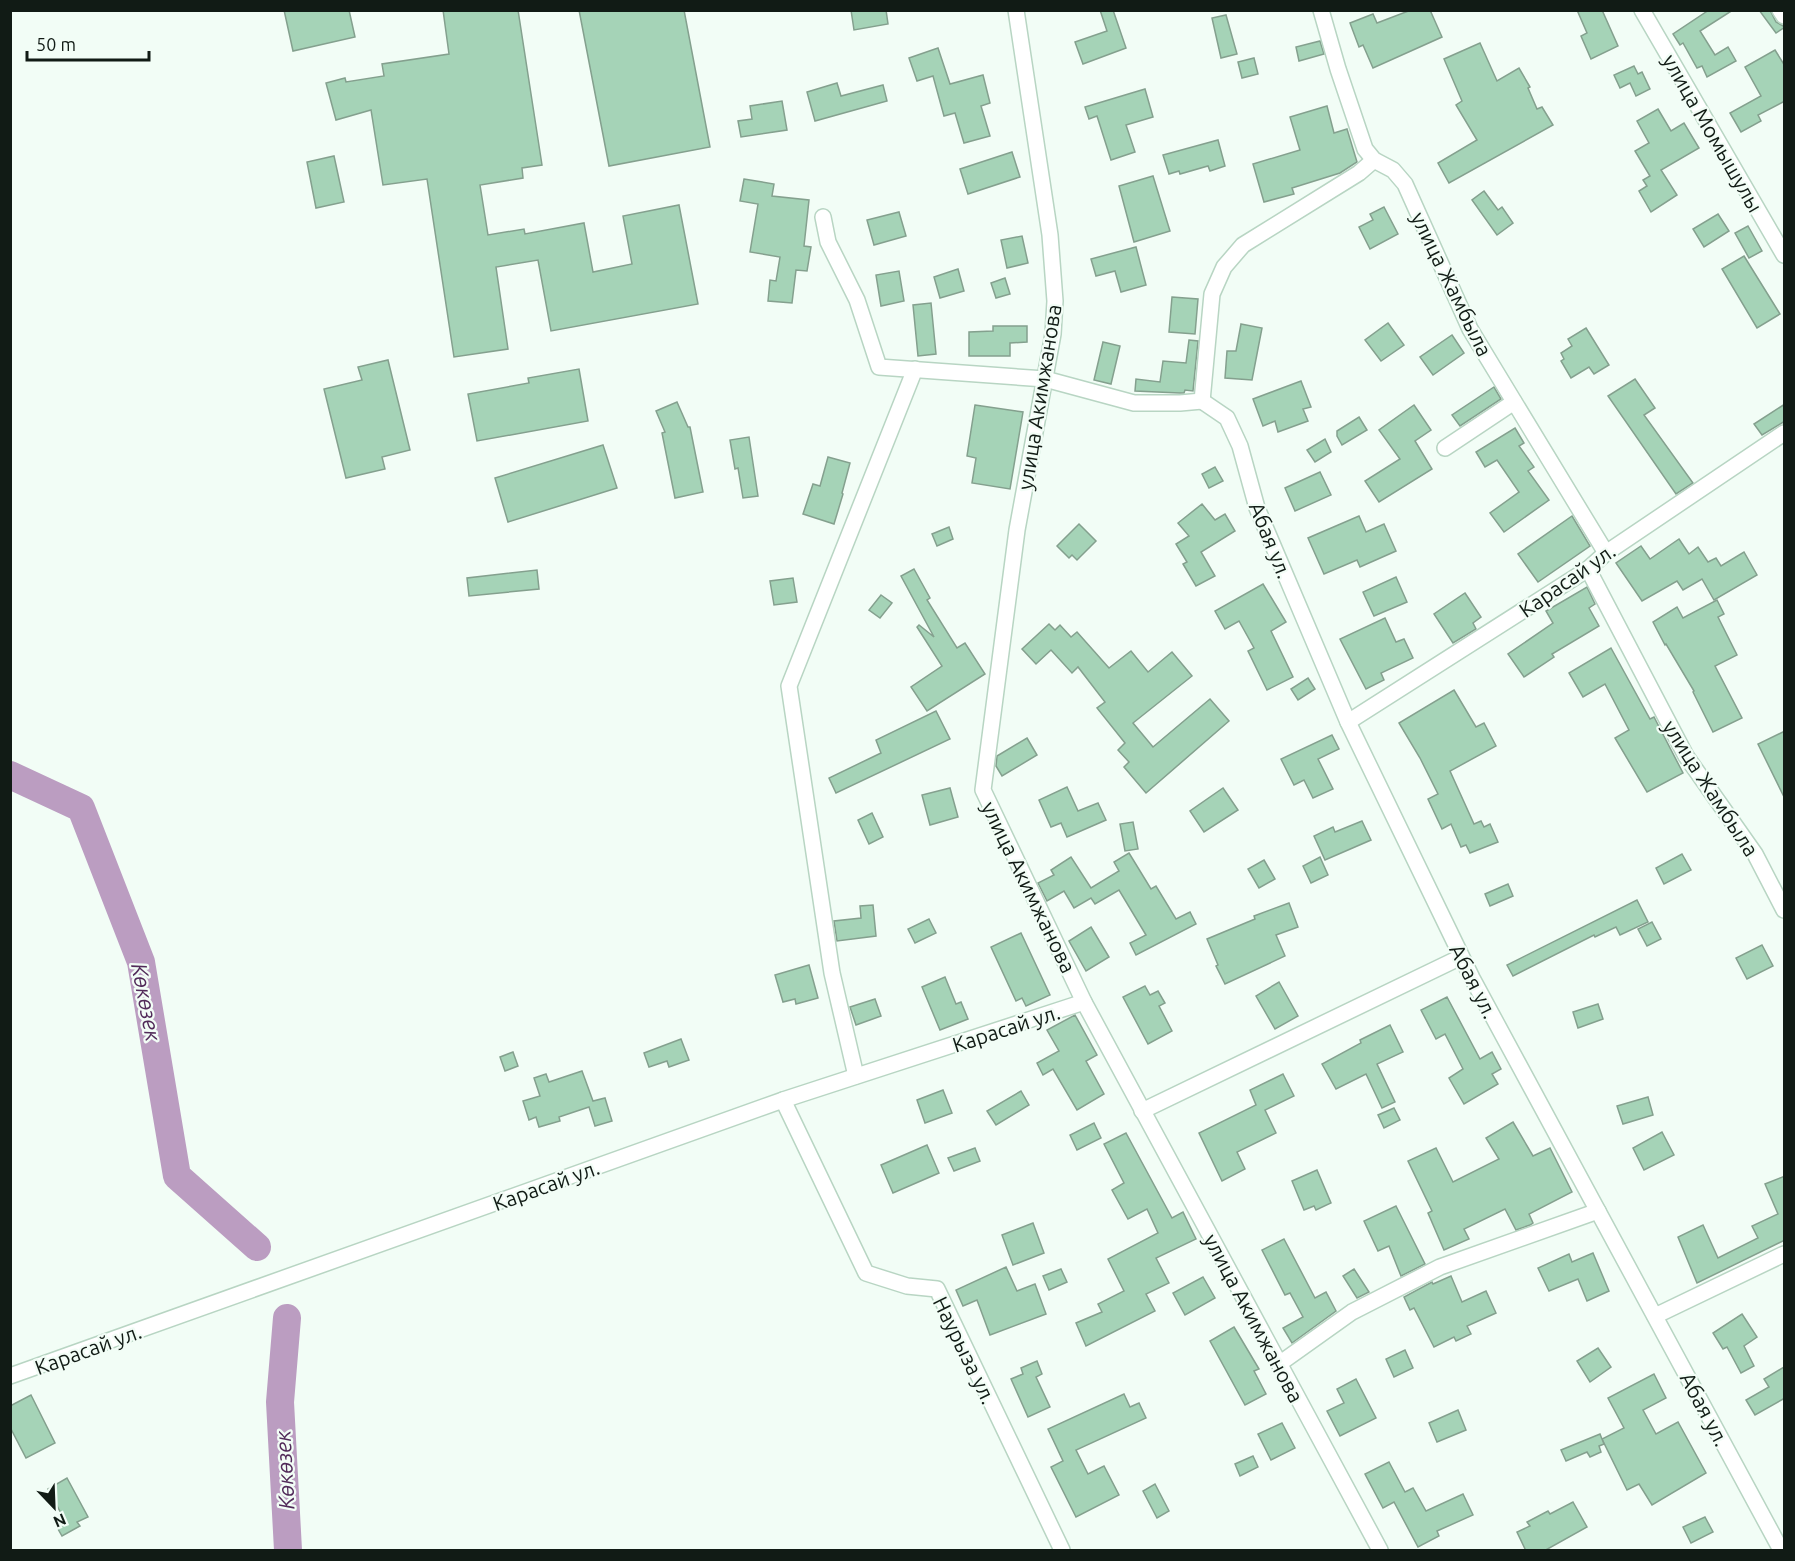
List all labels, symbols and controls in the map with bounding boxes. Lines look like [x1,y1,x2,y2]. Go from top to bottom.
scale bar [27,24,148,62]
text: 50 m [36,34,76,54]
street label: улица Момышулы [1658,50,1768,216]
street label: улица Жамбыла [1407,208,1497,360]
street label: улица Акимжанова [1012,302,1066,492]
street label: Абая ул. [1245,498,1297,582]
street label: Карасай ул. [1514,538,1620,622]
street label: улица Жамбыла [1658,715,1764,861]
street label: улица Акимжанова [977,797,1081,977]
street label: Абая ул. [1445,940,1503,1022]
water label: Көкөзек [127,961,167,1044]
street label: Карасай ул. [949,999,1063,1057]
street label: Карасай ул. [489,1155,603,1215]
street label: улица Акимжанова [1199,1229,1309,1407]
street label: Наурыза ул. [929,1292,1001,1408]
street label: Карасай ул. [31,1319,145,1379]
street label: Абая ул. [1676,1368,1734,1450]
water label: Көкөзек [269,1429,299,1510]
north arrow [24,1477,84,1537]
text: N [51,1510,69,1531]

